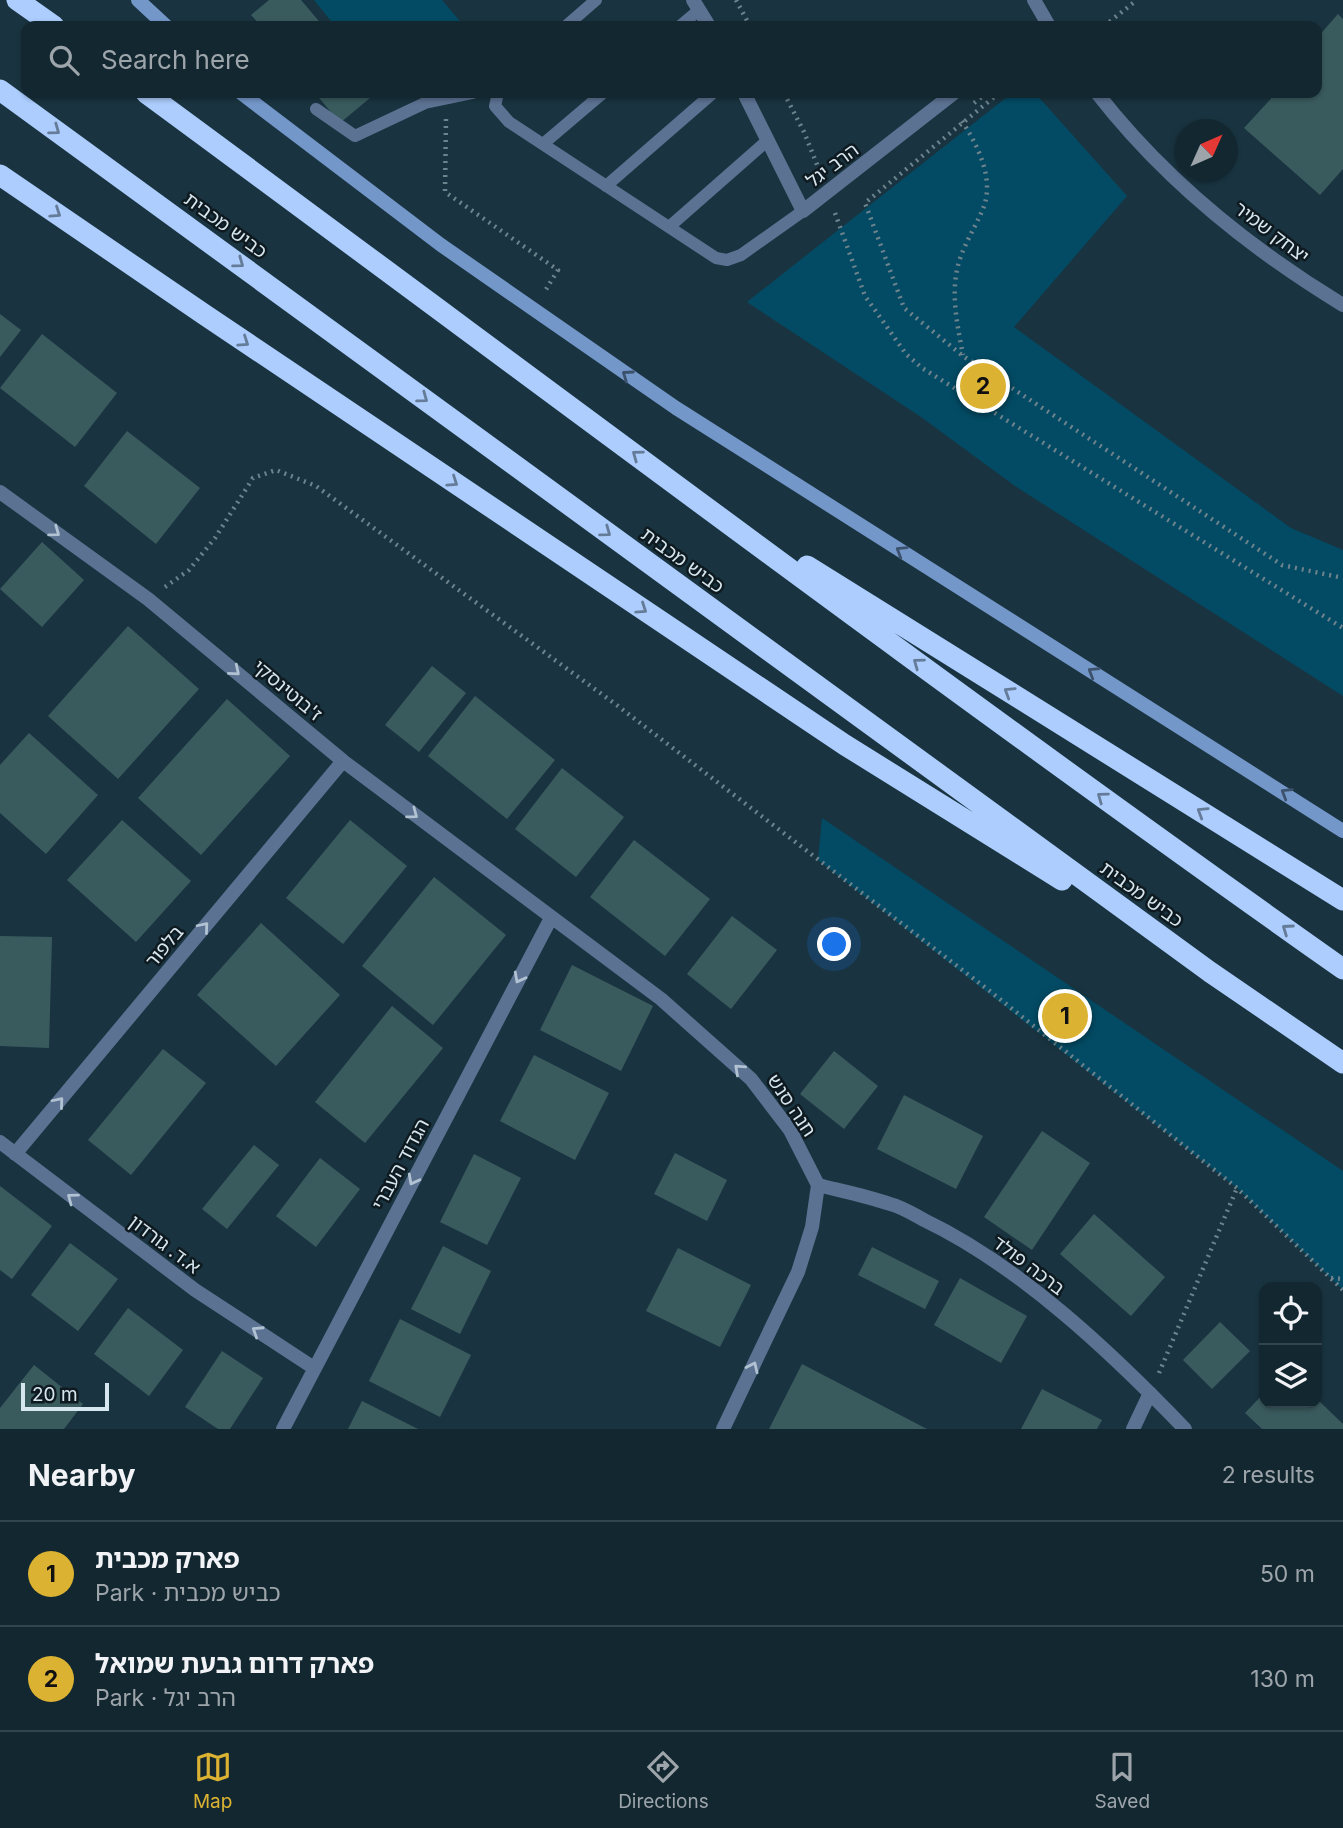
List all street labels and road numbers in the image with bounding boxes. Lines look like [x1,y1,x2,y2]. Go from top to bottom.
street label: הרב יגל [802,138,863,193]
street label: כביש מכבית [180,188,272,263]
street label: יצחק שמיר [1230,197,1314,268]
street label: כביש מכבית [637,523,729,598]
street label: ז'בוטינסקי [249,655,327,726]
street label: כביש מכבית [1096,857,1188,932]
street label: בלפור [140,921,188,972]
street label: חנה סנש [762,1070,821,1141]
street label: הגדוד העברי [367,1115,434,1214]
street label: א.ד. גורדון [124,1210,205,1279]
street label: ברכה פולד [988,1231,1069,1300]

